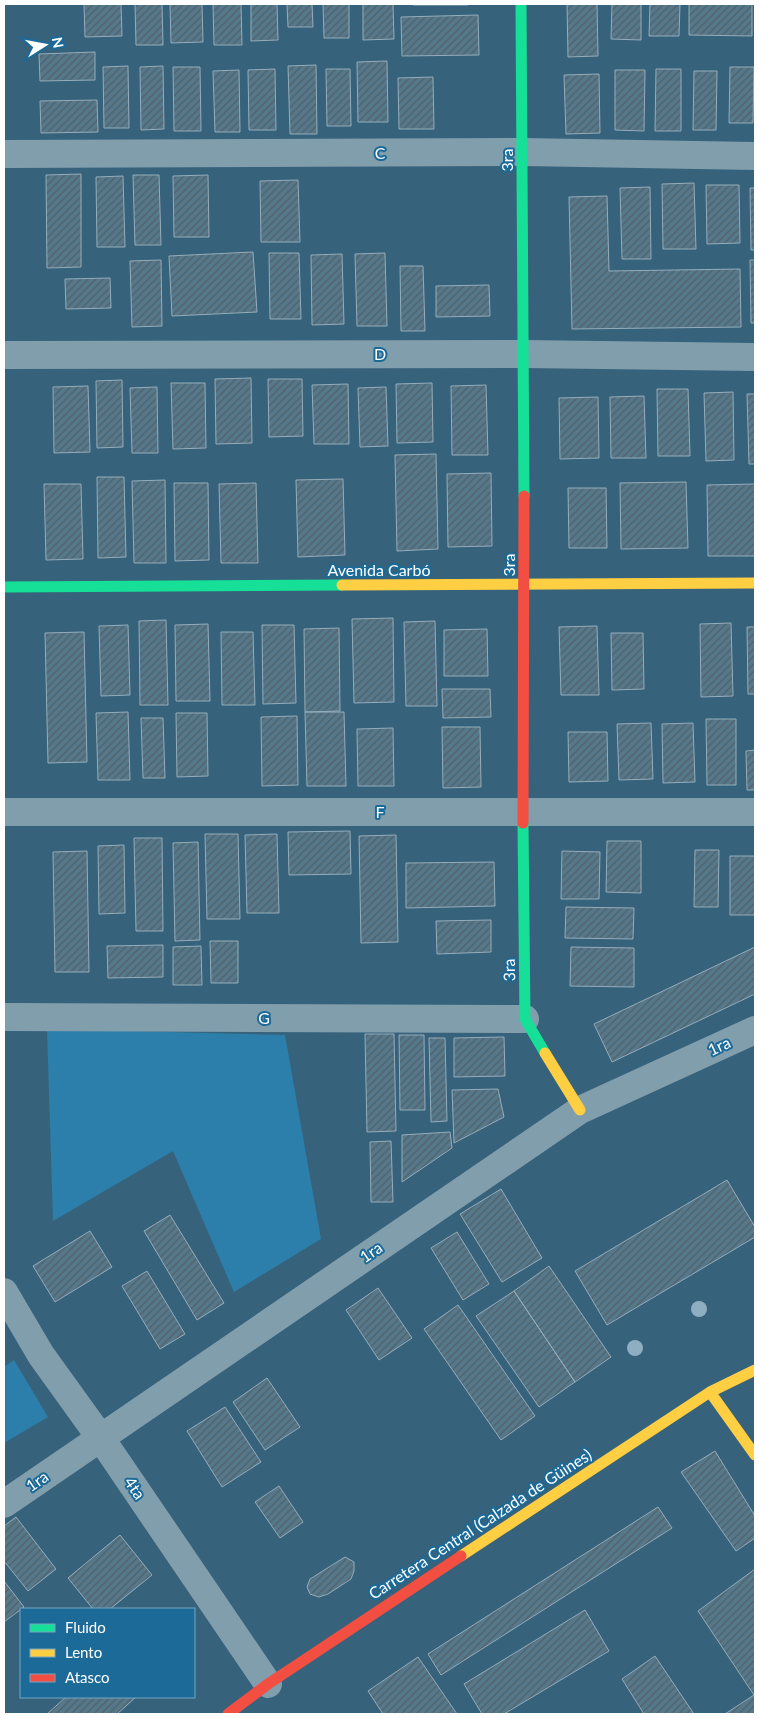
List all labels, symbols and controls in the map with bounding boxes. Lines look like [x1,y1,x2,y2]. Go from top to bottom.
north arrow [20,20,70,70]
text: N [49,36,68,49]
street label: C [375,143,386,162]
street label: 3ra [497,149,516,171]
street label: D [374,344,386,363]
street label: 3ra [499,554,518,576]
street label: Avenida Carbó [328,560,430,579]
street label: F [375,802,385,821]
street label: 3ra [499,958,518,982]
street label: G [258,1008,270,1027]
street label: 1ra [704,1032,733,1059]
street label: 1ra [356,1237,386,1266]
street label: Carretera Central (Calzada de Güines) [365,1444,595,1603]
street label: 1ra [22,1466,52,1495]
street label: 4ta [121,1473,150,1503]
legend [20,1608,195,1698]
text: Fluido [65,1618,106,1636]
text: Lento [65,1643,102,1661]
text: Atasco [65,1668,110,1686]

